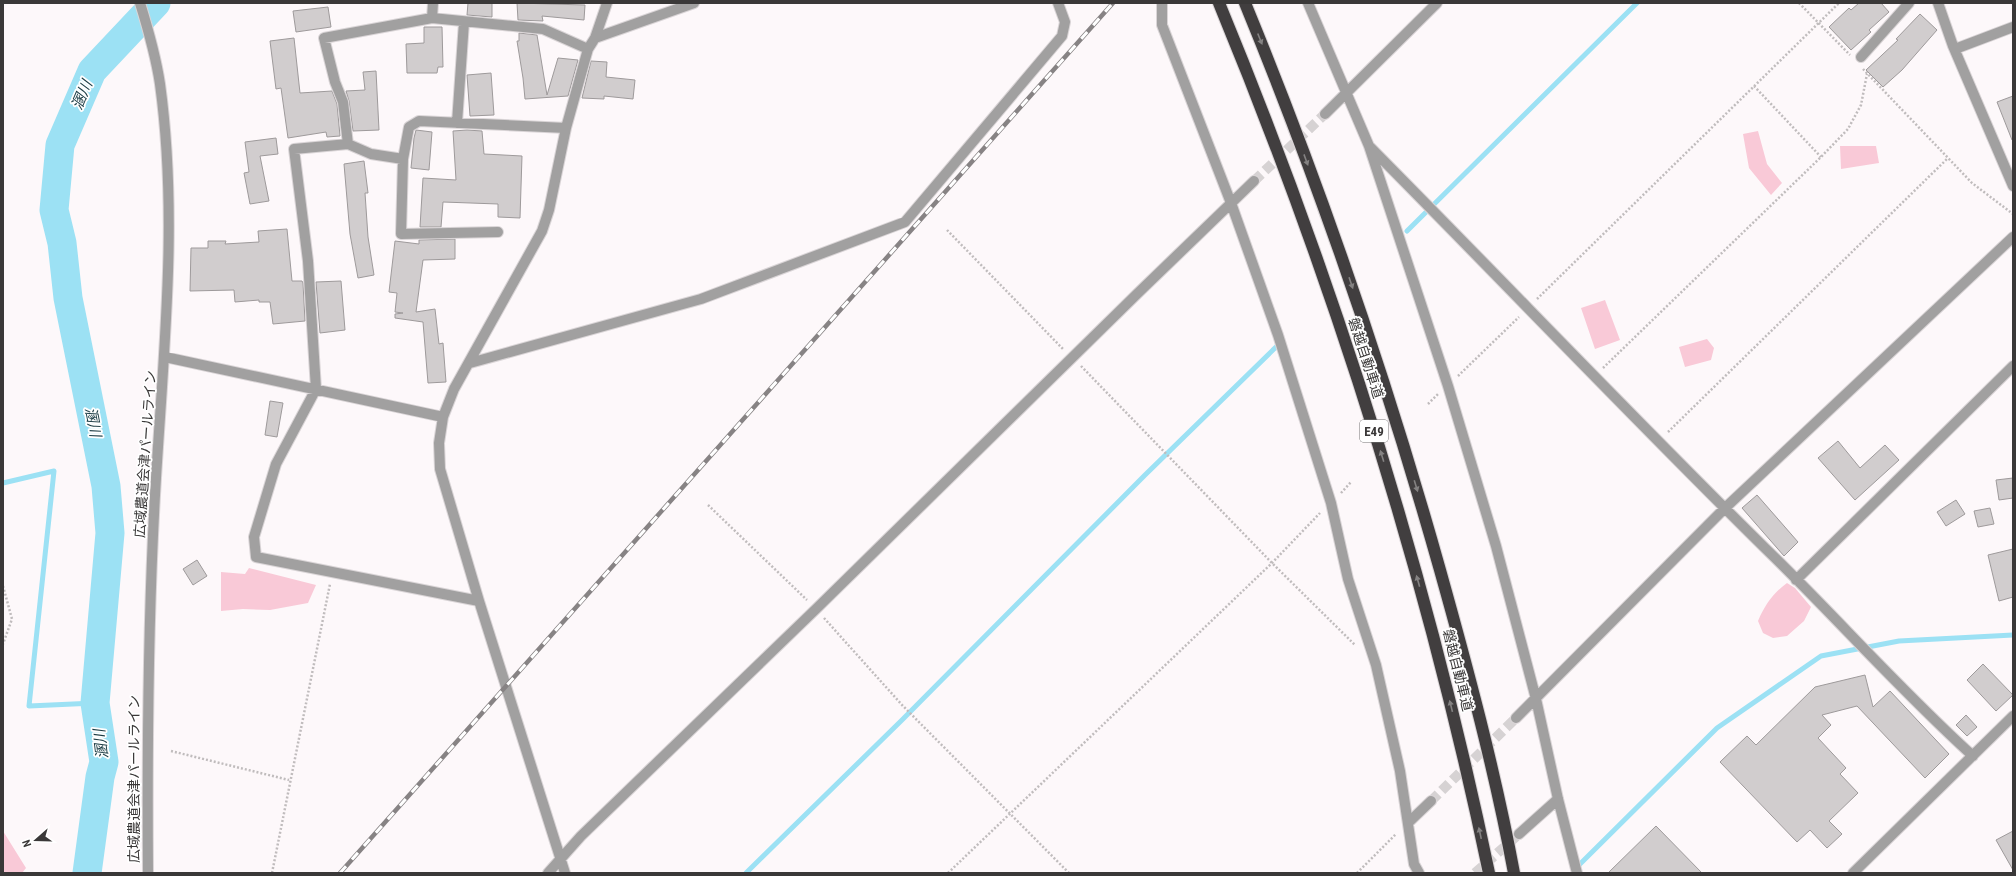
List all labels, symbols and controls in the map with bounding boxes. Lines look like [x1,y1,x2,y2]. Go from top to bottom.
one-way arrow [1257,34,1263,46]
water label: 溷川 [68,76,97,112]
one-way arrow [1304,155,1310,167]
one-way arrow [1348,277,1354,289]
street label: 磐越自動車道 [1345,316,1387,400]
street label: 広域農道会津パールライン [131,370,159,538]
water label: 溷川 [81,406,105,440]
road number: E49 [1360,420,1388,442]
one-way arrow [1379,450,1385,462]
one-way arrow [1413,481,1419,493]
one-way arrow [1415,574,1421,586]
street label: 磐越自動車道 [1440,627,1476,713]
street label: 広域農道会津パールライン [126,695,142,863]
one-way arrow [1448,700,1454,712]
water label: 溷川 [90,726,112,760]
north arrow [16,820,56,860]
one-way arrow [1477,827,1483,839]
text: N [20,838,34,849]

